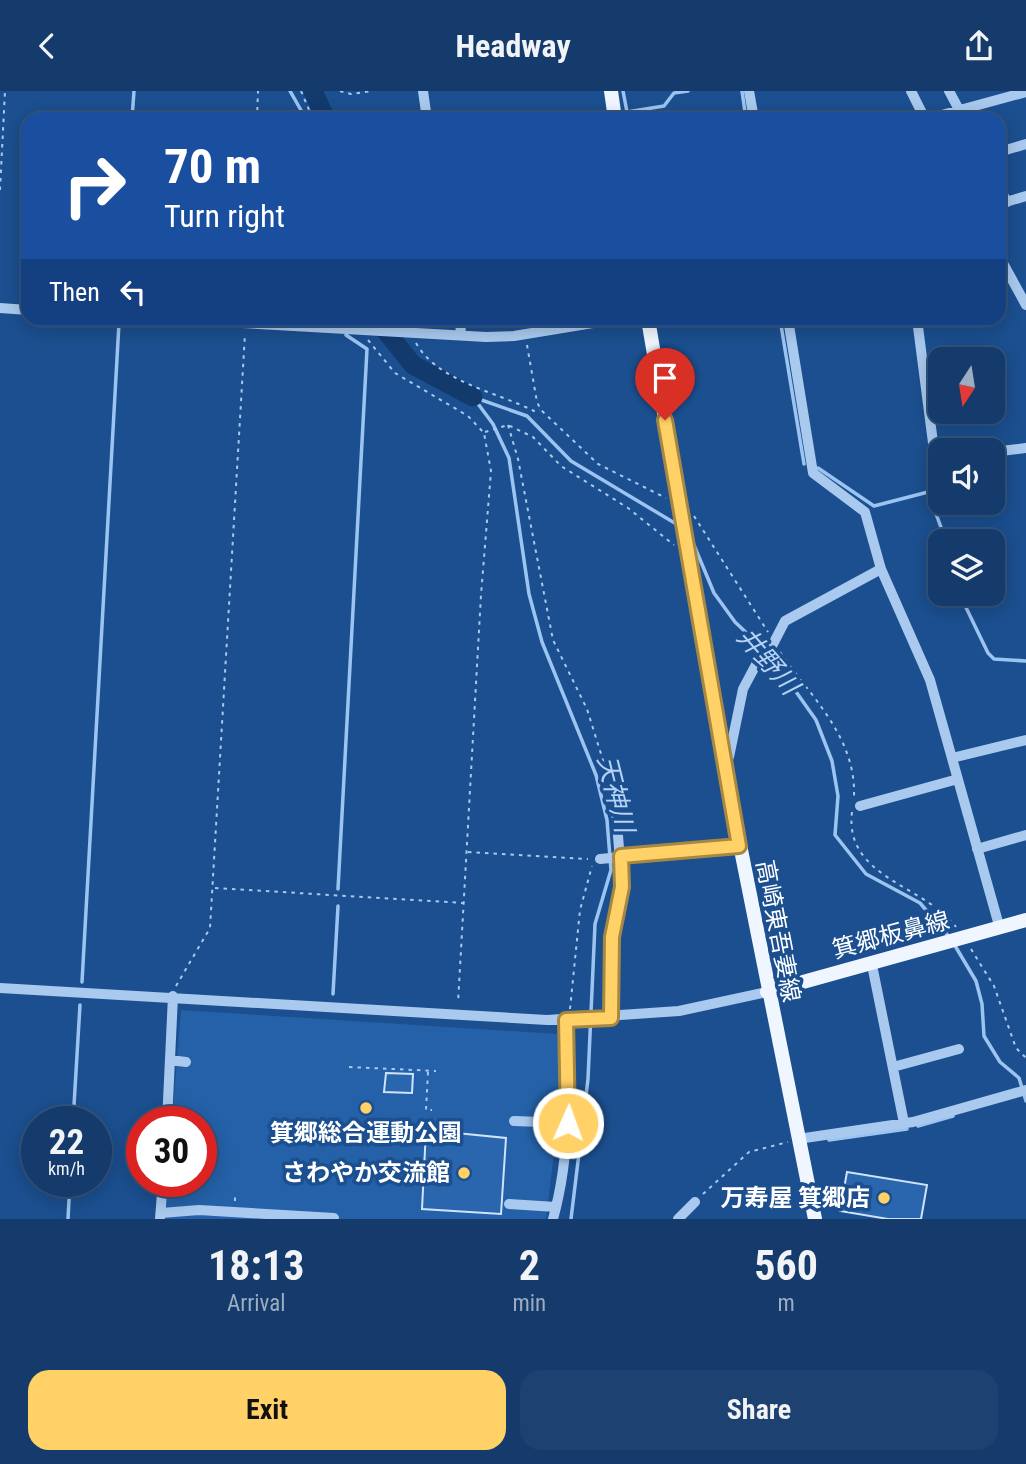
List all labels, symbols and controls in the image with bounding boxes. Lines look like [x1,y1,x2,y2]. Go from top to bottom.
icon: back [28,27,66,65]
text: Headway [455,27,571,65]
icon: share [960,27,998,65]
text: 70 m [164,138,261,195]
icon: right [49,140,140,231]
text: Turn right [164,197,285,235]
icon: left [114,273,152,311]
text: Then [49,277,100,307]
north arrow [928,347,1004,423]
map controls [928,347,1005,606]
pin [635,348,695,420]
icon: arrive [646,359,684,397]
button: sound [928,438,1005,515]
button: layers [928,529,1005,606]
water label: 井野川 [731,622,807,703]
water label: 天神川 [592,753,641,838]
street label: 高崎東吾妻線 [751,858,805,1004]
street label: 箕郷板鼻線 [829,906,953,964]
position arrow [531,1086,605,1160]
marker: 箕郷総合運動公園 [358,1100,374,1116]
speed limit sign: 30 [126,1106,217,1197]
place label: 箕郷総合運動公園 [270,1119,462,1147]
text: 22 [49,1122,84,1163]
text: km/h [48,1158,85,1179]
place label: さわやか交流館 [282,1159,450,1187]
marker: さわやか交流館 [456,1165,472,1181]
place label: 万寿屋 箕郷店 [720,1184,870,1212]
marker: 万寿屋 箕郷店 [876,1190,892,1206]
text: 18:13 [208,1241,304,1290]
text: 2 [519,1241,540,1290]
text: 560 [754,1241,818,1290]
text: Arrival [227,1290,285,1317]
text: min [512,1290,546,1317]
text: m [777,1290,795,1317]
button: Exit [28,1370,506,1450]
button: Share [520,1370,998,1450]

